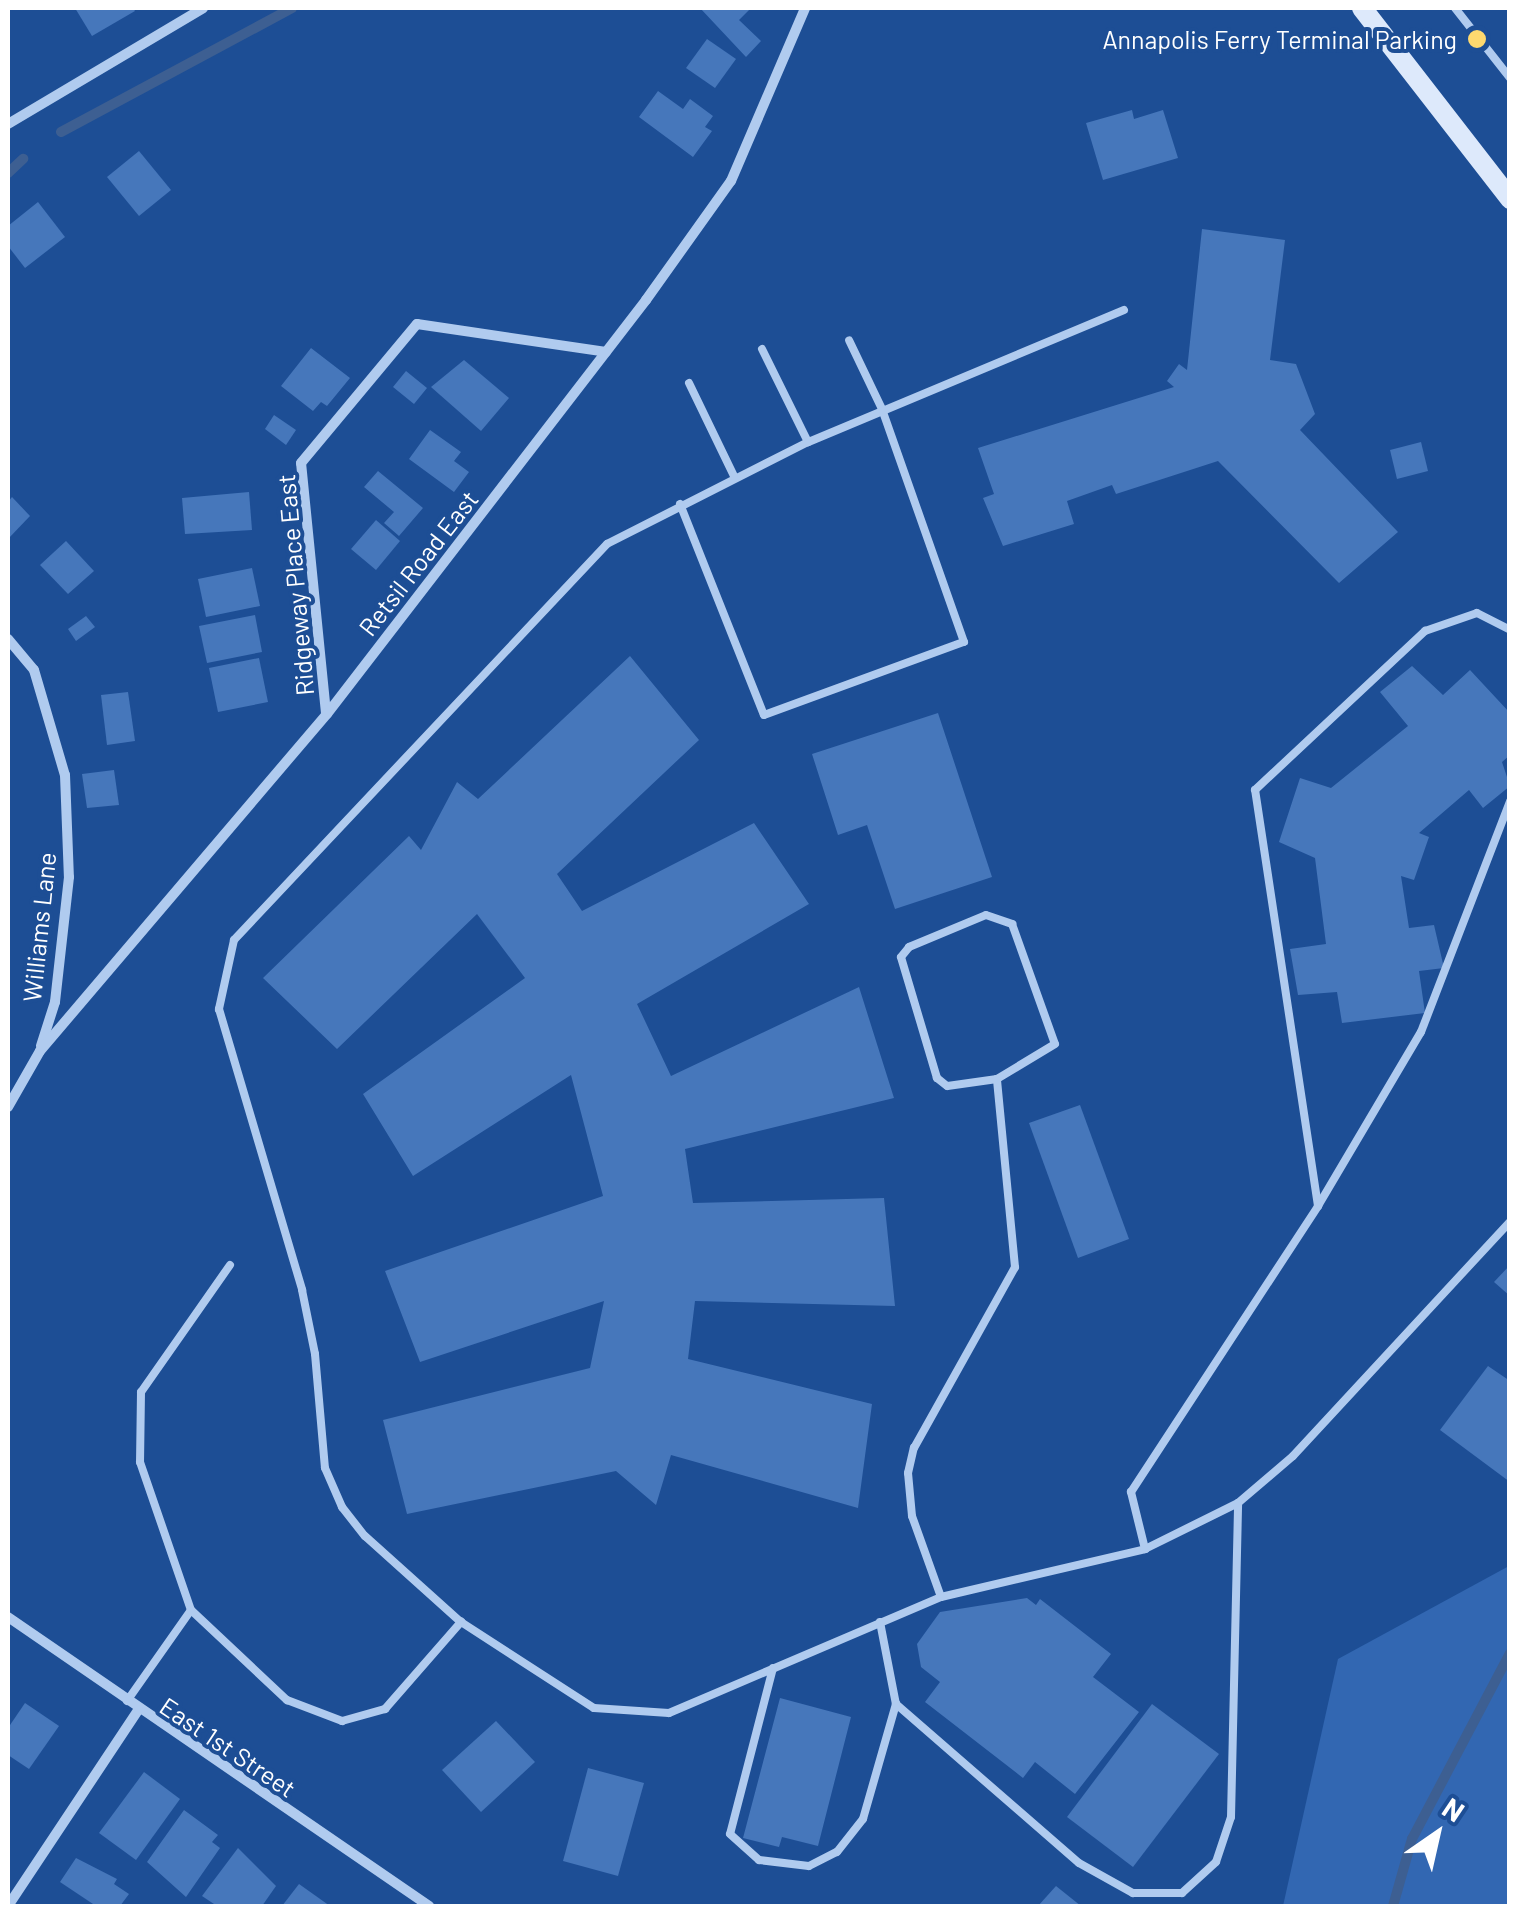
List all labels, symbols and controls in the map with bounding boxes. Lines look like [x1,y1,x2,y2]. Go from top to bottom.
place label: Annapolis Ferry Terminal Parking [1102,24,1457,54]
marker: Annapolis Ferry Terminal Parking [1466,28,1488,50]
street label: Ridgeway Place East [270,473,320,697]
street label: Retsil Road East [352,484,484,642]
street label: Williams Lane [16,851,62,1003]
street label: East 1st Street [154,1691,302,1803]
north arrow [1387,1784,1487,1884]
text: N [1437,1790,1471,1828]

